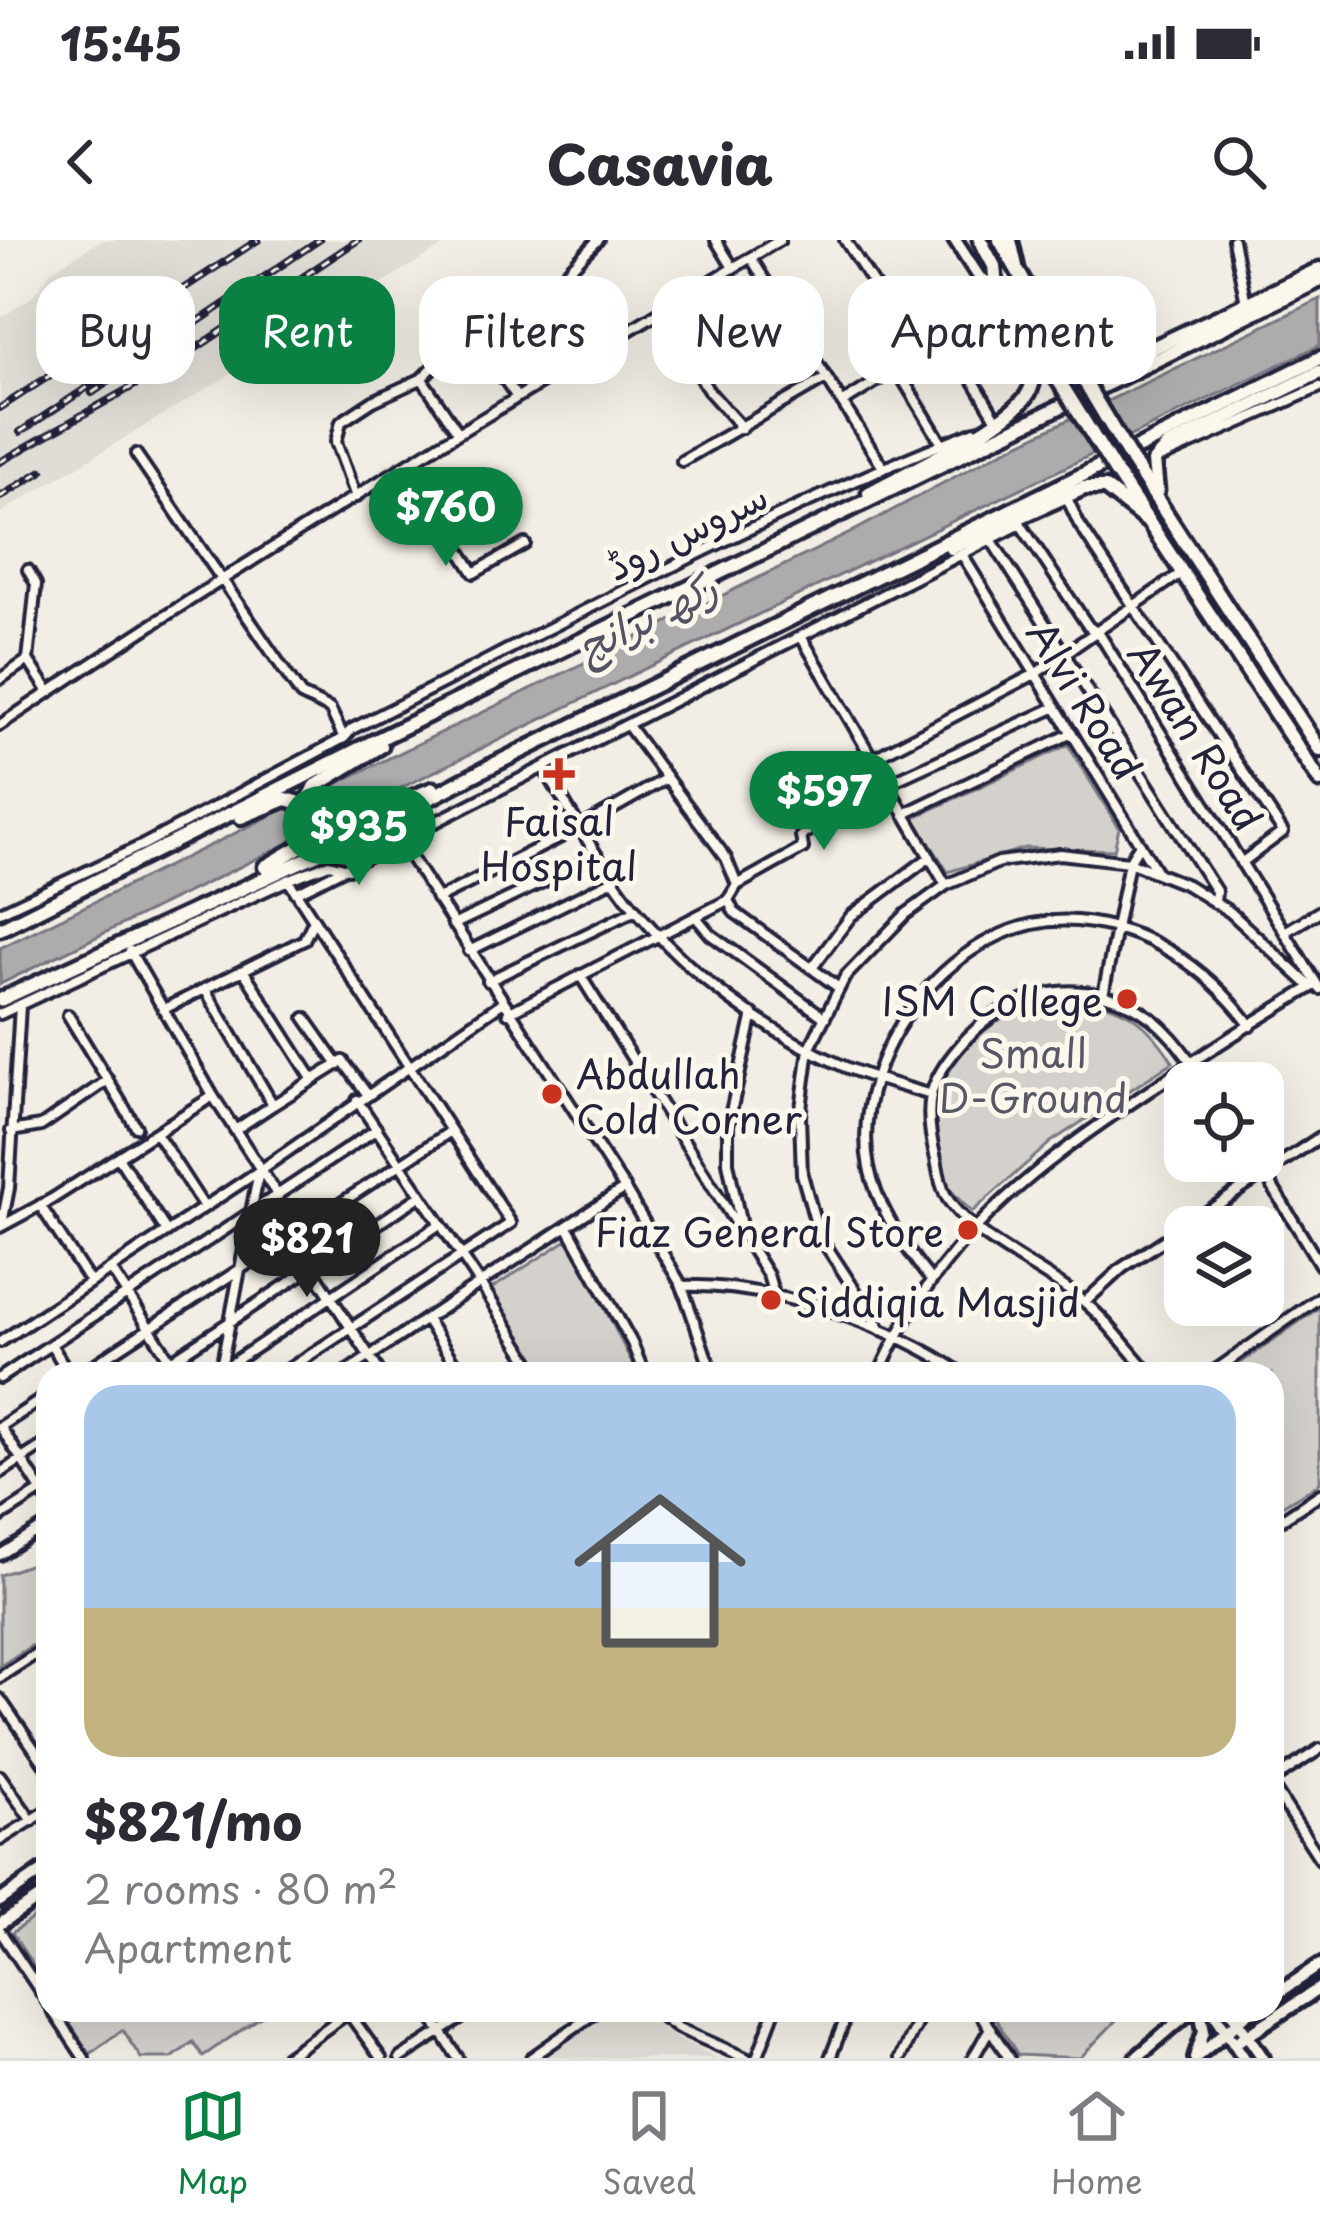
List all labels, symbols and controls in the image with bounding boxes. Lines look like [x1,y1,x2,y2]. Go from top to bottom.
text: 15:45 [60,8,183,76]
text: Casavia [547,122,773,203]
icon: back [48,129,114,195]
icon: search [1206,129,1272,195]
chip: Buy [36,276,195,384]
chip: Rent [219,276,395,384]
chip: Filters [419,276,628,384]
chip: New [652,276,824,384]
chip: Apartment [848,276,1156,384]
street label: سروس روڈ [595,464,777,594]
pin: $760 [375,467,517,569]
text: $760 [396,476,496,535]
water label: رکھ برانچ [565,554,727,676]
street label: Alvi Road [1014,608,1158,790]
street label: Awan Road [1115,629,1279,841]
pin: $597 [753,751,895,853]
marker: Faisal Hospital [543,758,575,790]
text: $597 [776,760,872,819]
pin: $935 [288,786,430,888]
place label: Faisal Hospital [481,790,637,894]
text: $935 [310,795,408,854]
place label: ISM College [882,970,1103,1029]
marker: ISM College [1114,986,1140,1012]
park label: Small D-Ground [939,1022,1127,1126]
place label: Abdullah Cold Corner [576,1043,803,1147]
map controls [1164,1062,1284,1326]
button: locate [1164,1062,1284,1182]
marker: Abdullah Cold Corner [539,1081,565,1107]
pin: $821 [236,1198,378,1300]
place label: Fiaz General Store [595,1201,944,1260]
button: layers [1164,1206,1284,1326]
text: $821 [260,1207,354,1266]
marker: Fiaz General Store [955,1217,981,1243]
place label: Siddiqia Masjid [795,1271,1080,1330]
marker: Siddiqia Masjid [758,1287,784,1313]
icon: home [552,1463,768,1679]
text: $821/mo [84,1781,302,1858]
text: 2 rooms · 80 m² [84,1858,398,1917]
text: Apartment [84,1917,292,1976]
tab: Map [177,2083,248,2205]
tab: Saved [603,2083,696,2205]
tab: Home [1051,2083,1143,2205]

